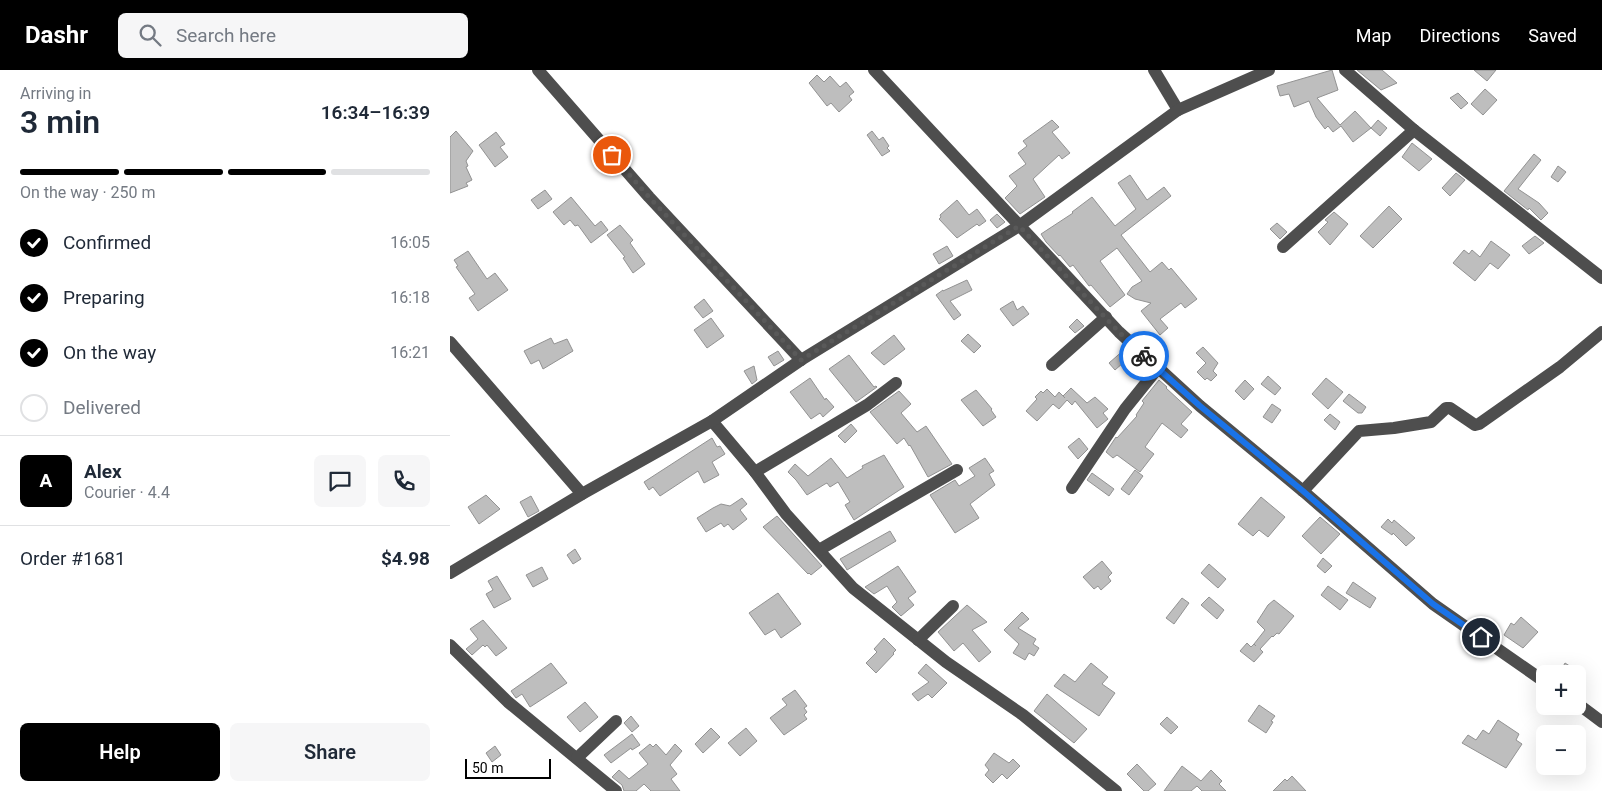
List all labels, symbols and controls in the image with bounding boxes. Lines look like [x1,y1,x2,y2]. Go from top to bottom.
search box [118,13,468,58]
text: Dashr [25,21,88,49]
icon: search [136,21,164,49]
text: Search here [176,24,276,47]
text: Map [1356,25,1391,46]
text: Directions [1419,25,1500,46]
text: Saved [1528,25,1577,46]
text: Arriving in [20,84,91,103]
text: 16:34–16:39 [321,101,430,124]
text: 3 min [20,103,100,141]
pin [591,134,633,176]
icon: bag [598,141,626,169]
text: On the way · 250 m [20,183,156,202]
icon: check [20,229,48,257]
text: Confirmed [63,231,151,254]
text: 16:05 [390,233,430,252]
icon: check [20,284,48,312]
text: Preparing [63,286,145,309]
text: 16:18 [390,288,430,307]
courier [1119,331,1169,381]
icon: check [20,339,48,367]
text: On the way [63,341,156,364]
icon: bike [1130,342,1158,370]
text: 16:21 [390,343,430,362]
text: Delivered [63,396,141,419]
button: chat [314,455,366,507]
button: phone [378,455,430,507]
text: Alex [84,460,122,483]
text: A [40,469,52,492]
text: Courier · 4.4 [84,483,170,502]
text: Order #1681 [20,547,126,570]
text: $4.98 [381,547,430,570]
pin [1460,616,1502,658]
icon: home [1467,623,1495,651]
map controls [1536,665,1586,775]
button: + [1536,665,1586,715]
button: Help [20,723,220,781]
button: Share [230,723,430,781]
button: − [1536,725,1586,775]
scale bar [465,756,551,779]
text: 50 m [472,760,504,776]

